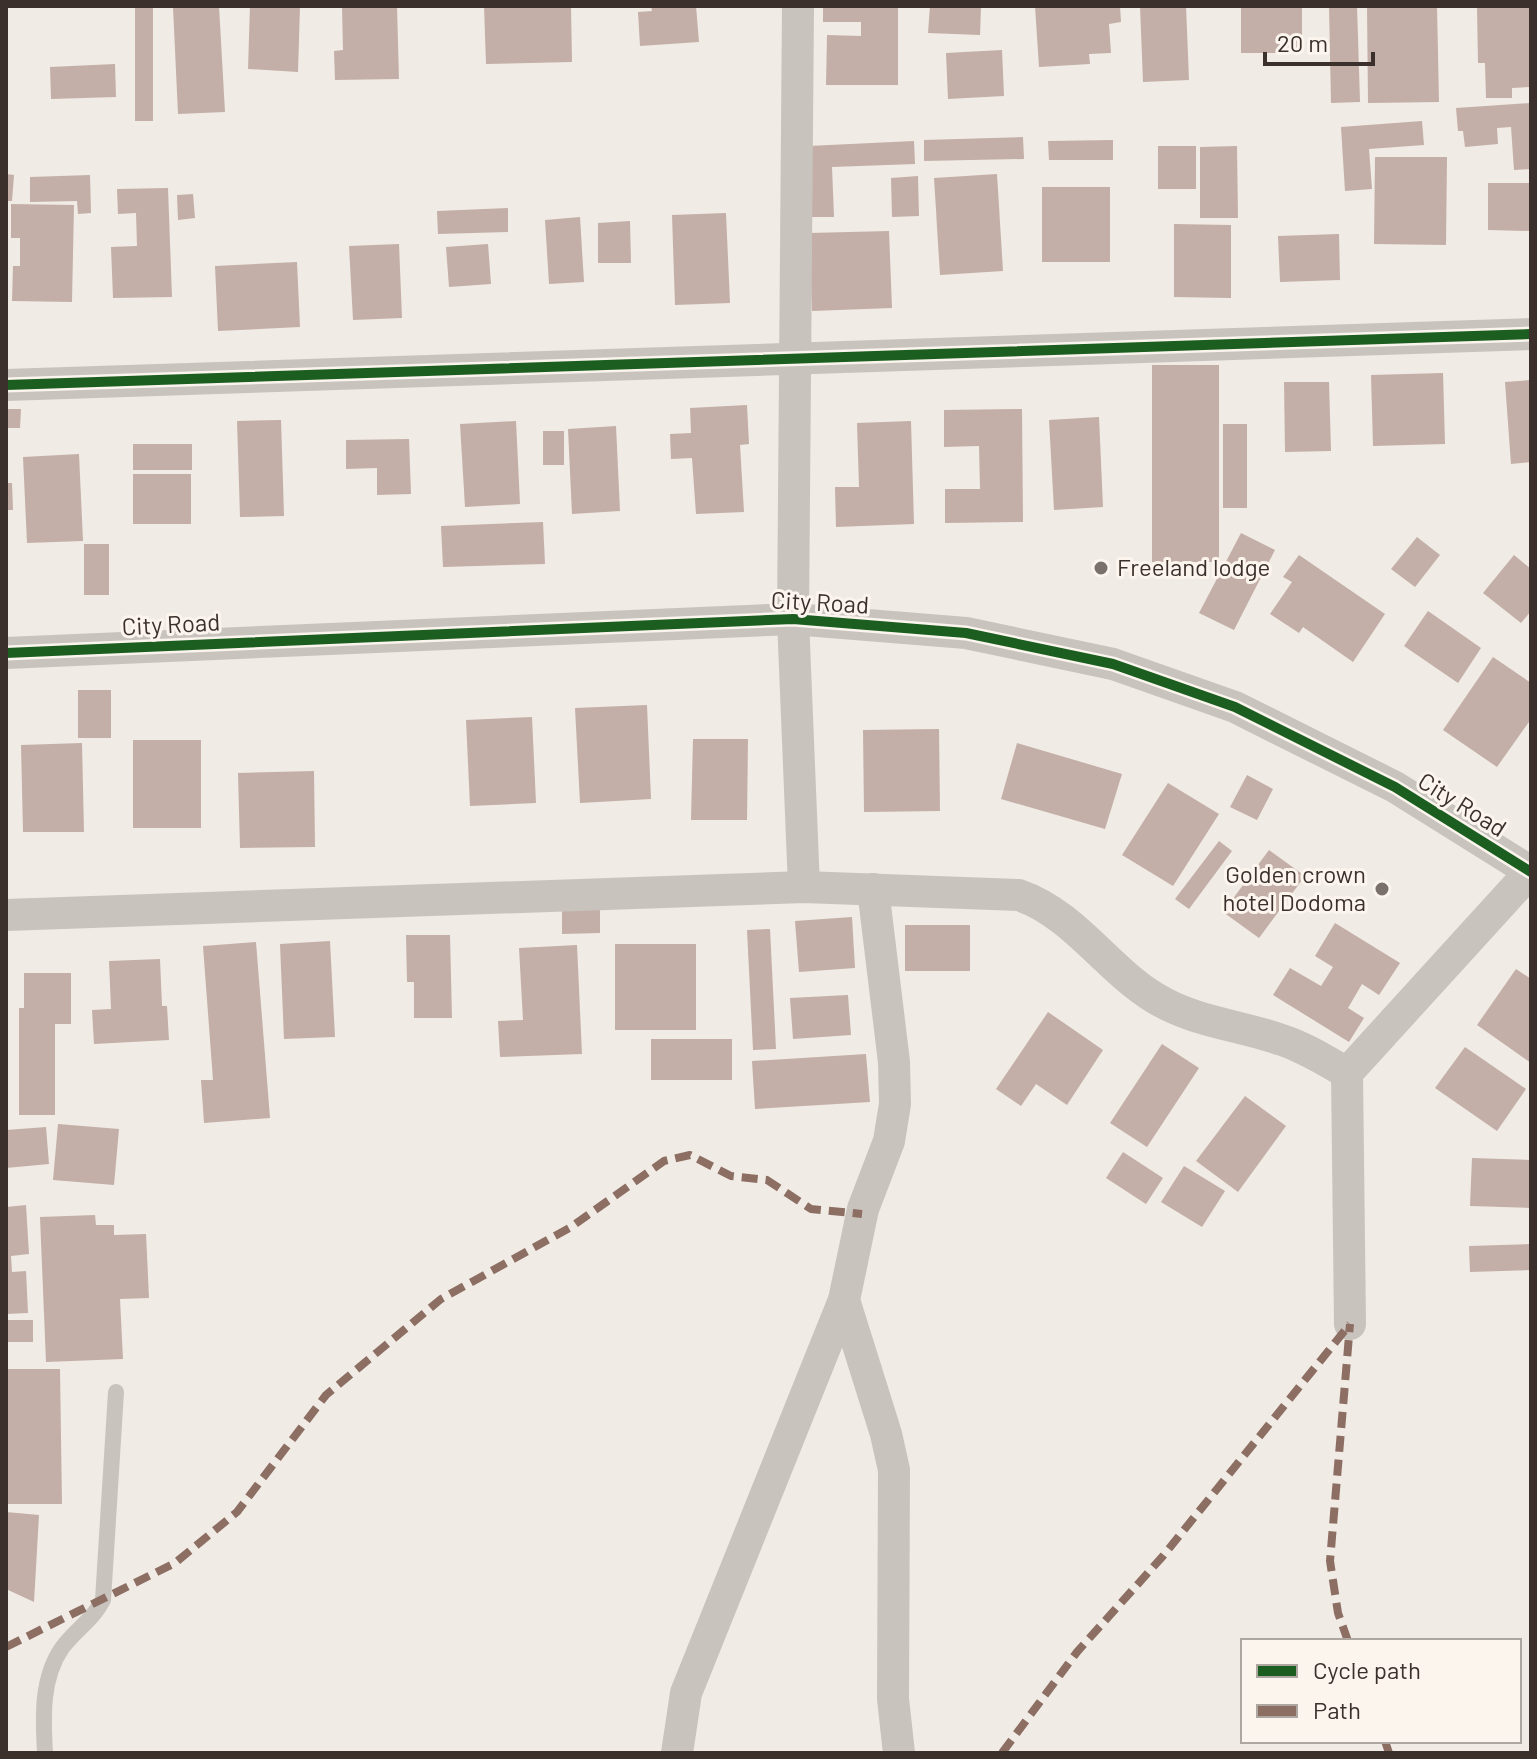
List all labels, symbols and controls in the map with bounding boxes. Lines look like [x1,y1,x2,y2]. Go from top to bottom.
scale bar [1265,16,1373,66]
text: 20 m [1277,28,1328,57]
place label: Freeland lodge [1117,552,1270,581]
marker: Freeland lodge [1092,559,1110,577]
street label: City Road [770,584,870,619]
street label: City Road [121,606,221,641]
street label: City Road [1413,765,1512,842]
place label: Golden crown hotel Dodoma [1223,859,1366,916]
marker: Golden crown hotel Dodoma [1373,880,1391,898]
legend [1241,1639,1521,1743]
text: Cycle path [1313,1655,1421,1684]
text: Path [1313,1695,1361,1724]

